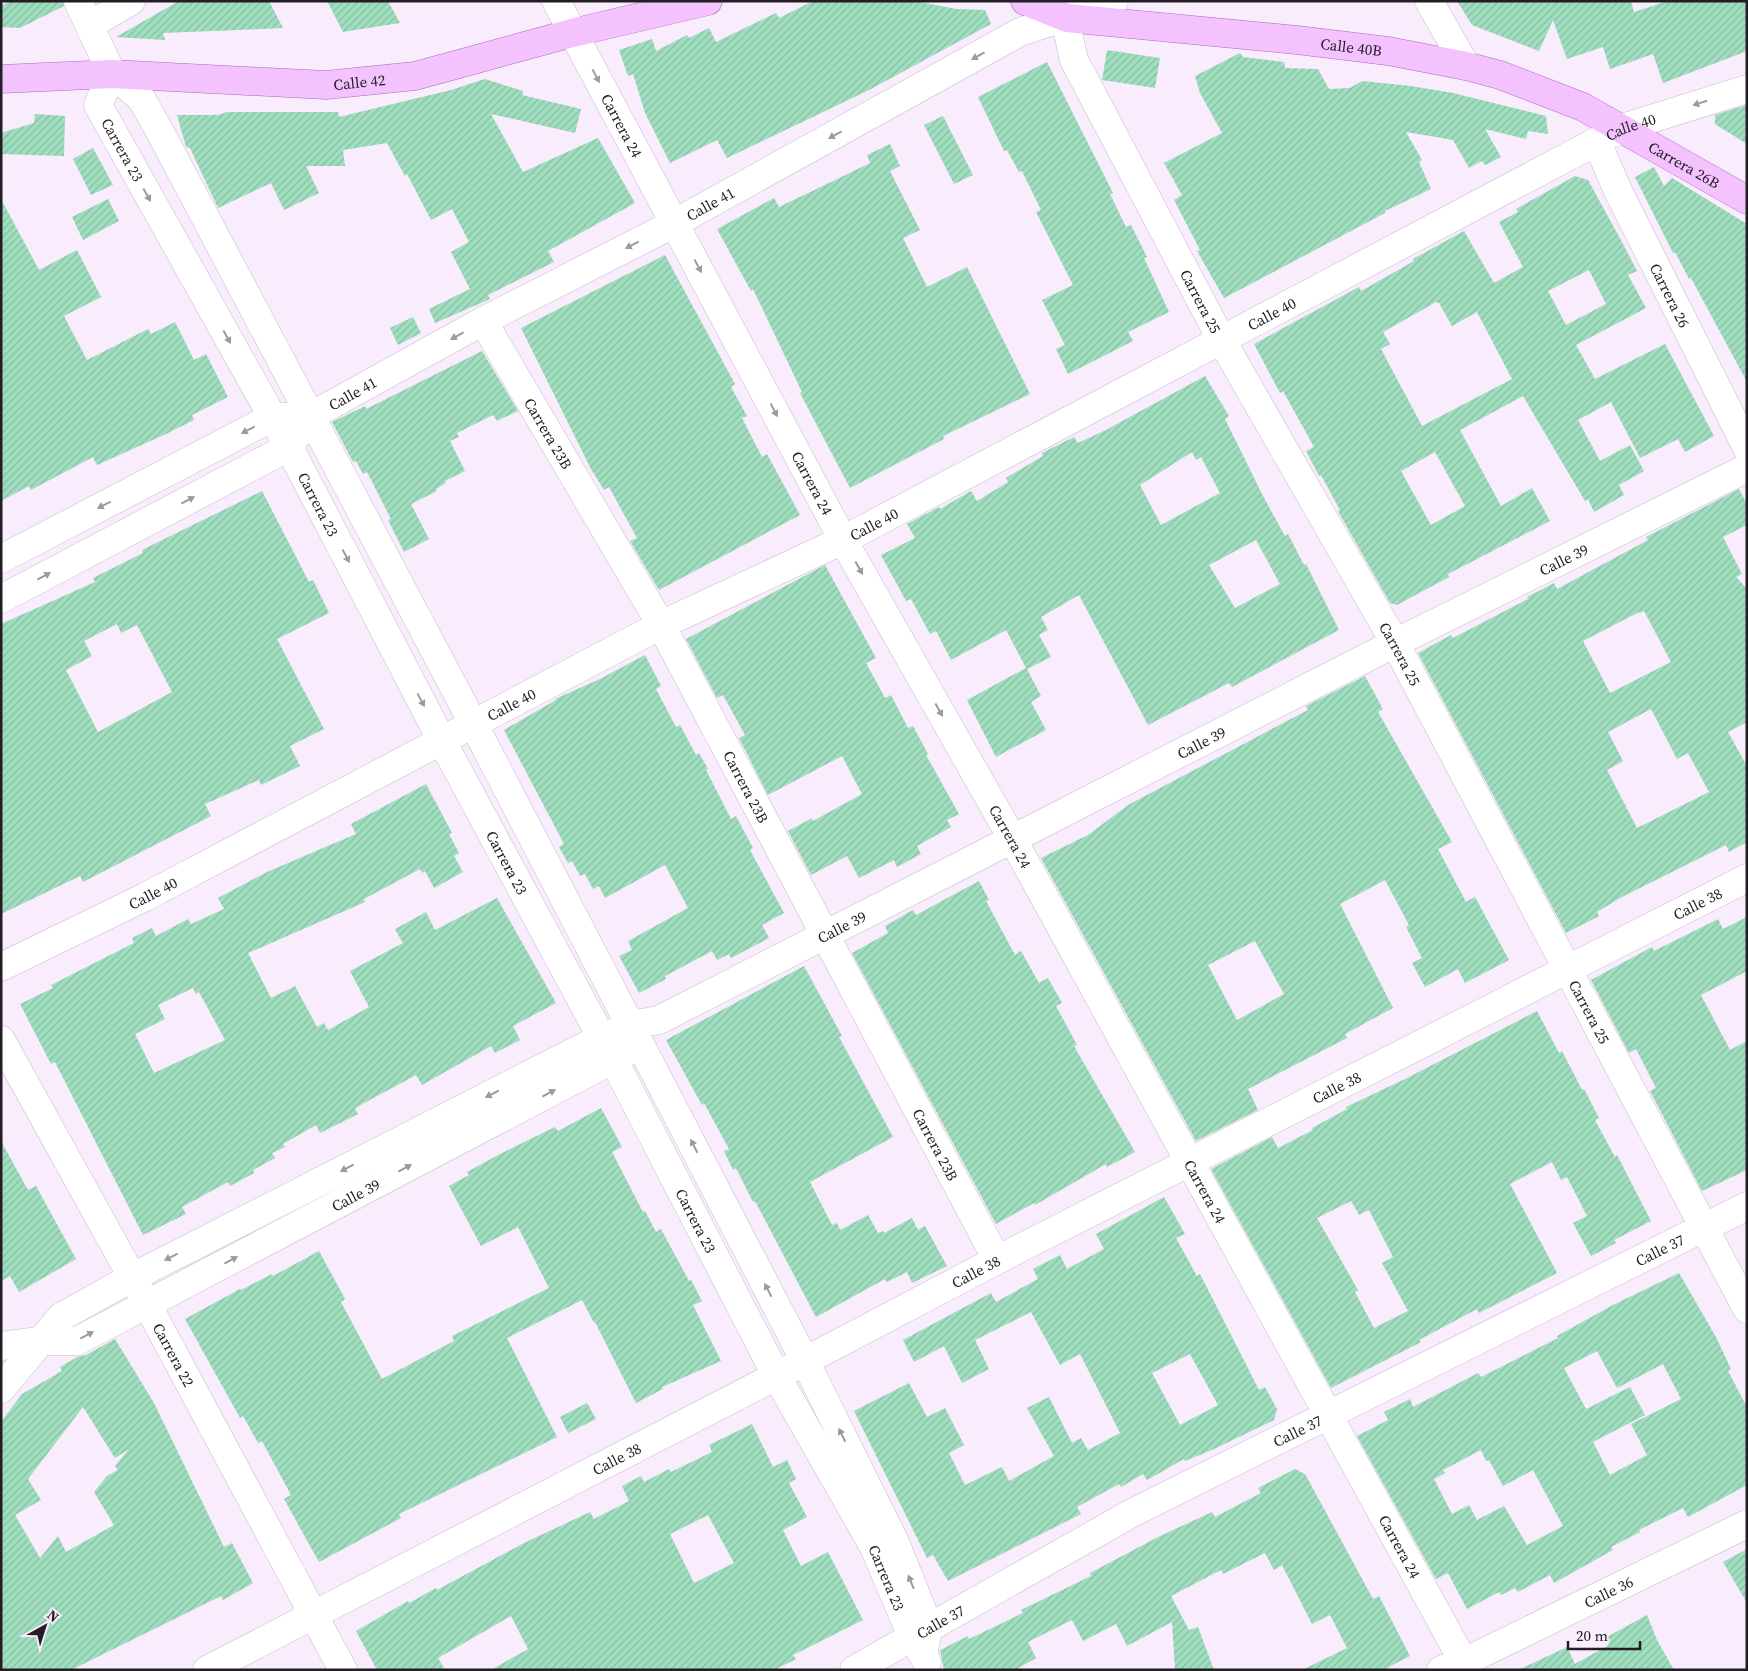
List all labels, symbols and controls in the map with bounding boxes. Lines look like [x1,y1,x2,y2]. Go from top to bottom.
street label: Calle 40B [1319,32,1383,61]
one-way arrow [970,52,985,60]
street label: Calle 42 [332,69,386,95]
one-way arrow [592,69,600,84]
street label: Carrera 24 [597,90,648,162]
one-way arrow [1693,100,1708,108]
street label: Calle 40 [1601,108,1658,146]
street label: Carrera 23 [97,114,149,185]
one-way arrow [829,130,842,139]
street label: Carrera 26B [1645,136,1724,193]
street label: Calle 41 [682,182,738,225]
one-way arrow [143,188,151,202]
one-way arrow [625,241,639,249]
one-way arrow [694,259,702,274]
street label: Carrera 26 [1645,259,1695,331]
street label: Carrera 25 [1176,265,1227,337]
street label: Calle 40 [1243,292,1299,335]
one-way arrow [223,329,231,344]
one-way arrow [449,332,464,340]
street label: Calle 41 [324,371,380,415]
street label: Carrera 23B [520,394,578,473]
one-way arrow [770,403,778,417]
one-way arrow [241,426,255,434]
street label: Carrera 24 [787,447,838,519]
street label: Carrera 23 [293,468,344,540]
one-way arrow [181,496,195,504]
one-way arrow [97,501,111,509]
street label: Calle 40 [846,502,902,545]
street label: Calle 39 [1536,538,1592,580]
one-way arrow [342,549,350,564]
one-way arrow [855,562,864,575]
one-way arrow [37,572,52,580]
street label: Carrera 25 [1375,618,1426,689]
street label: Calle 40 [483,683,539,725]
one-way arrow [417,693,425,708]
one-way arrow [935,703,944,717]
street label: Calle 39 [1173,721,1229,764]
street label: Carrera 23B [719,747,774,826]
street label: Carrera 24 [985,801,1037,872]
street label: Carrera 23 [482,827,533,898]
street label: Calle 40 [125,871,181,914]
street label: Calle 38 [1669,882,1725,925]
street label: Calle 39 [814,905,870,948]
street label: Carrera 25 [1564,976,1615,1047]
street label: Calle 38 [1308,1066,1364,1108]
one-way arrow [543,1088,556,1097]
one-way arrow [485,1090,499,1098]
street label: Carrera 23B [908,1105,964,1184]
one-way arrow [689,1139,698,1153]
street label: Carrera 24 [1180,1156,1232,1227]
one-way arrow [340,1164,355,1172]
one-way arrow [398,1164,413,1172]
street label: Calle 39 [328,1173,384,1216]
street label: Carrera 23 [671,1185,722,1256]
street label: Calle 37 [1632,1229,1688,1271]
street label: Calle 38 [948,1250,1004,1293]
one-way arrow [164,1253,179,1261]
one-way arrow [223,1256,238,1264]
one-way arrow [764,1283,773,1297]
street label: Carrera 22 [148,1319,200,1390]
one-way arrow [80,1331,94,1339]
street label: Calle 37 [1269,1409,1325,1452]
one-way arrow [838,1428,846,1442]
street label: Calle 38 [589,1437,645,1480]
street label: Carrera 24 [1374,1511,1426,1582]
street label: Carrera 23 [864,1541,910,1614]
street label: Calle 36 [1580,1571,1636,1612]
one-way arrow [907,1574,915,1589]
street label: Calle 37 [912,1599,968,1643]
north arrow [20,1601,70,1651]
text: N [43,1605,63,1627]
scale bar [1568,1618,1640,1650]
text: 20 m [1576,1625,1608,1646]

